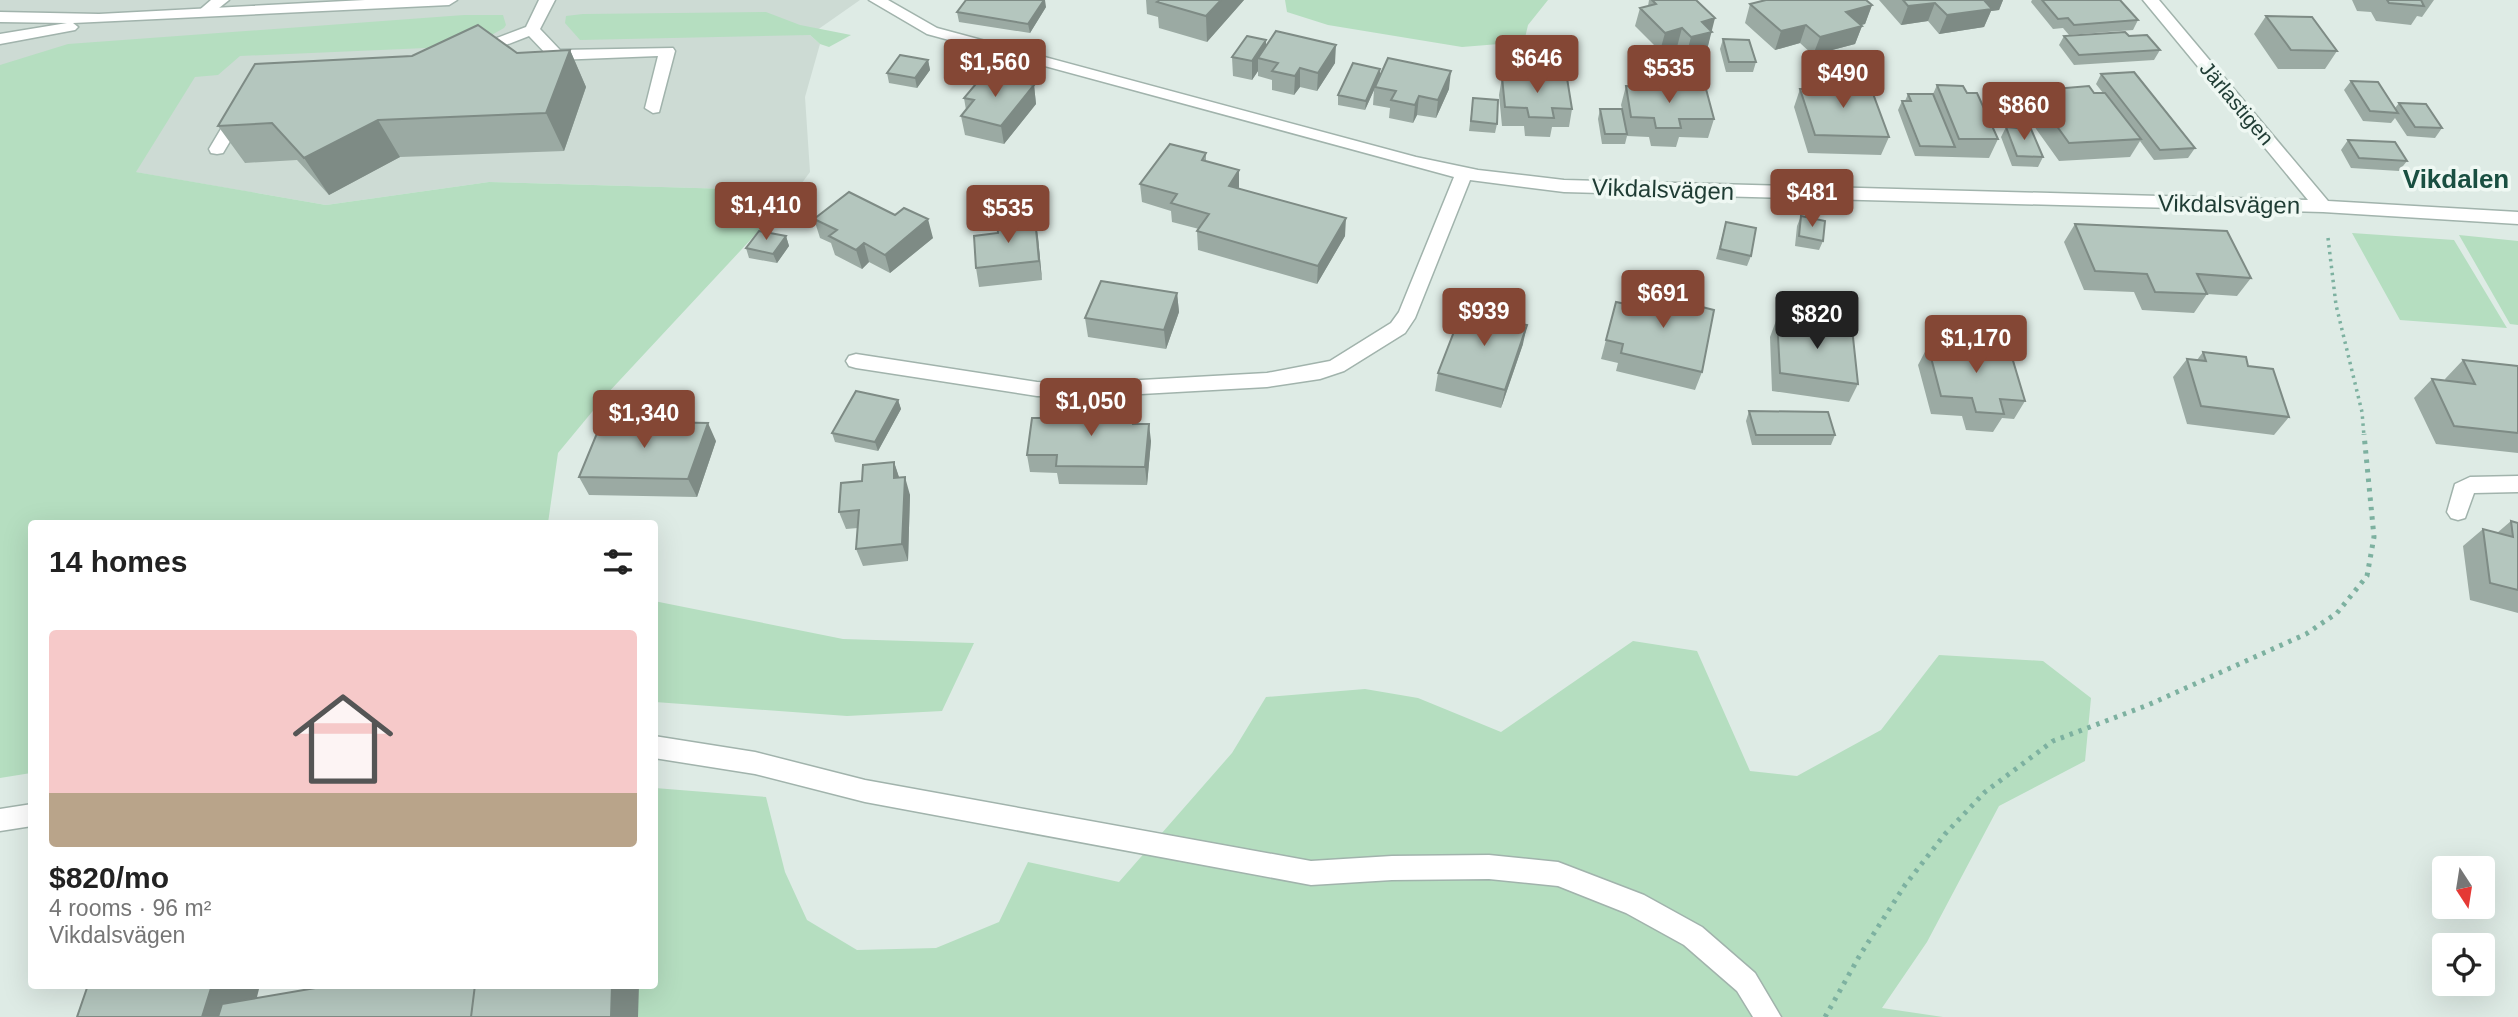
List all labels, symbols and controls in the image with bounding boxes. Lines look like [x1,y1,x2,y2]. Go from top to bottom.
pin: $646 [1496,36,1578,95]
pin: $1,560 [938,40,1052,99]
text: $646 [1511,45,1563,71]
pin: $535 [1628,46,1710,105]
text: $1,560 [960,49,1030,75]
pin: $490 [1802,50,1884,110]
text: $535 [1643,55,1695,81]
street label: Järlastigen [2196,57,2278,149]
text: $490 [1817,60,1869,86]
pin: $860 [1983,82,2065,142]
text: $860 [1998,92,2050,118]
district label: Vikdalen [2403,164,2509,194]
pin: $481 [1771,170,1853,229]
street label: Vikdalsvägen [1591,173,1735,205]
text: $481 [1786,179,1838,205]
pin: $1,410 [709,182,823,242]
pin: $535 [967,186,1049,245]
street label: Vikdalsvägen [2158,189,2300,219]
text: $1,410 [731,192,801,218]
text: $535 [982,195,1034,221]
pin: $691 [1622,270,1704,330]
text: $691 [1637,280,1689,306]
pin: $939 [1443,288,1525,348]
pin: $820 [1776,292,1858,351]
text: $939 [1458,298,1510,324]
text: $820 [1791,301,1843,327]
pin: $1,170 [1919,316,2033,375]
text: $1,170 [1941,325,2011,351]
pin: $1,050 [1034,378,1148,438]
text: $1,050 [1056,388,1126,414]
pin: $1,340 [587,391,701,450]
text: $1,340 [609,400,679,426]
icon: filters [599,543,637,581]
text: 14 homes [49,545,187,578]
icon: home [280,676,406,802]
north arrow [2432,856,2496,919]
map controls [2432,856,2495,996]
text: $820/mo [49,861,169,894]
text: 4 rooms · 96 m² [49,895,211,921]
text: Vikdalsvägen [49,922,185,948]
button: locate [2432,933,2495,996]

